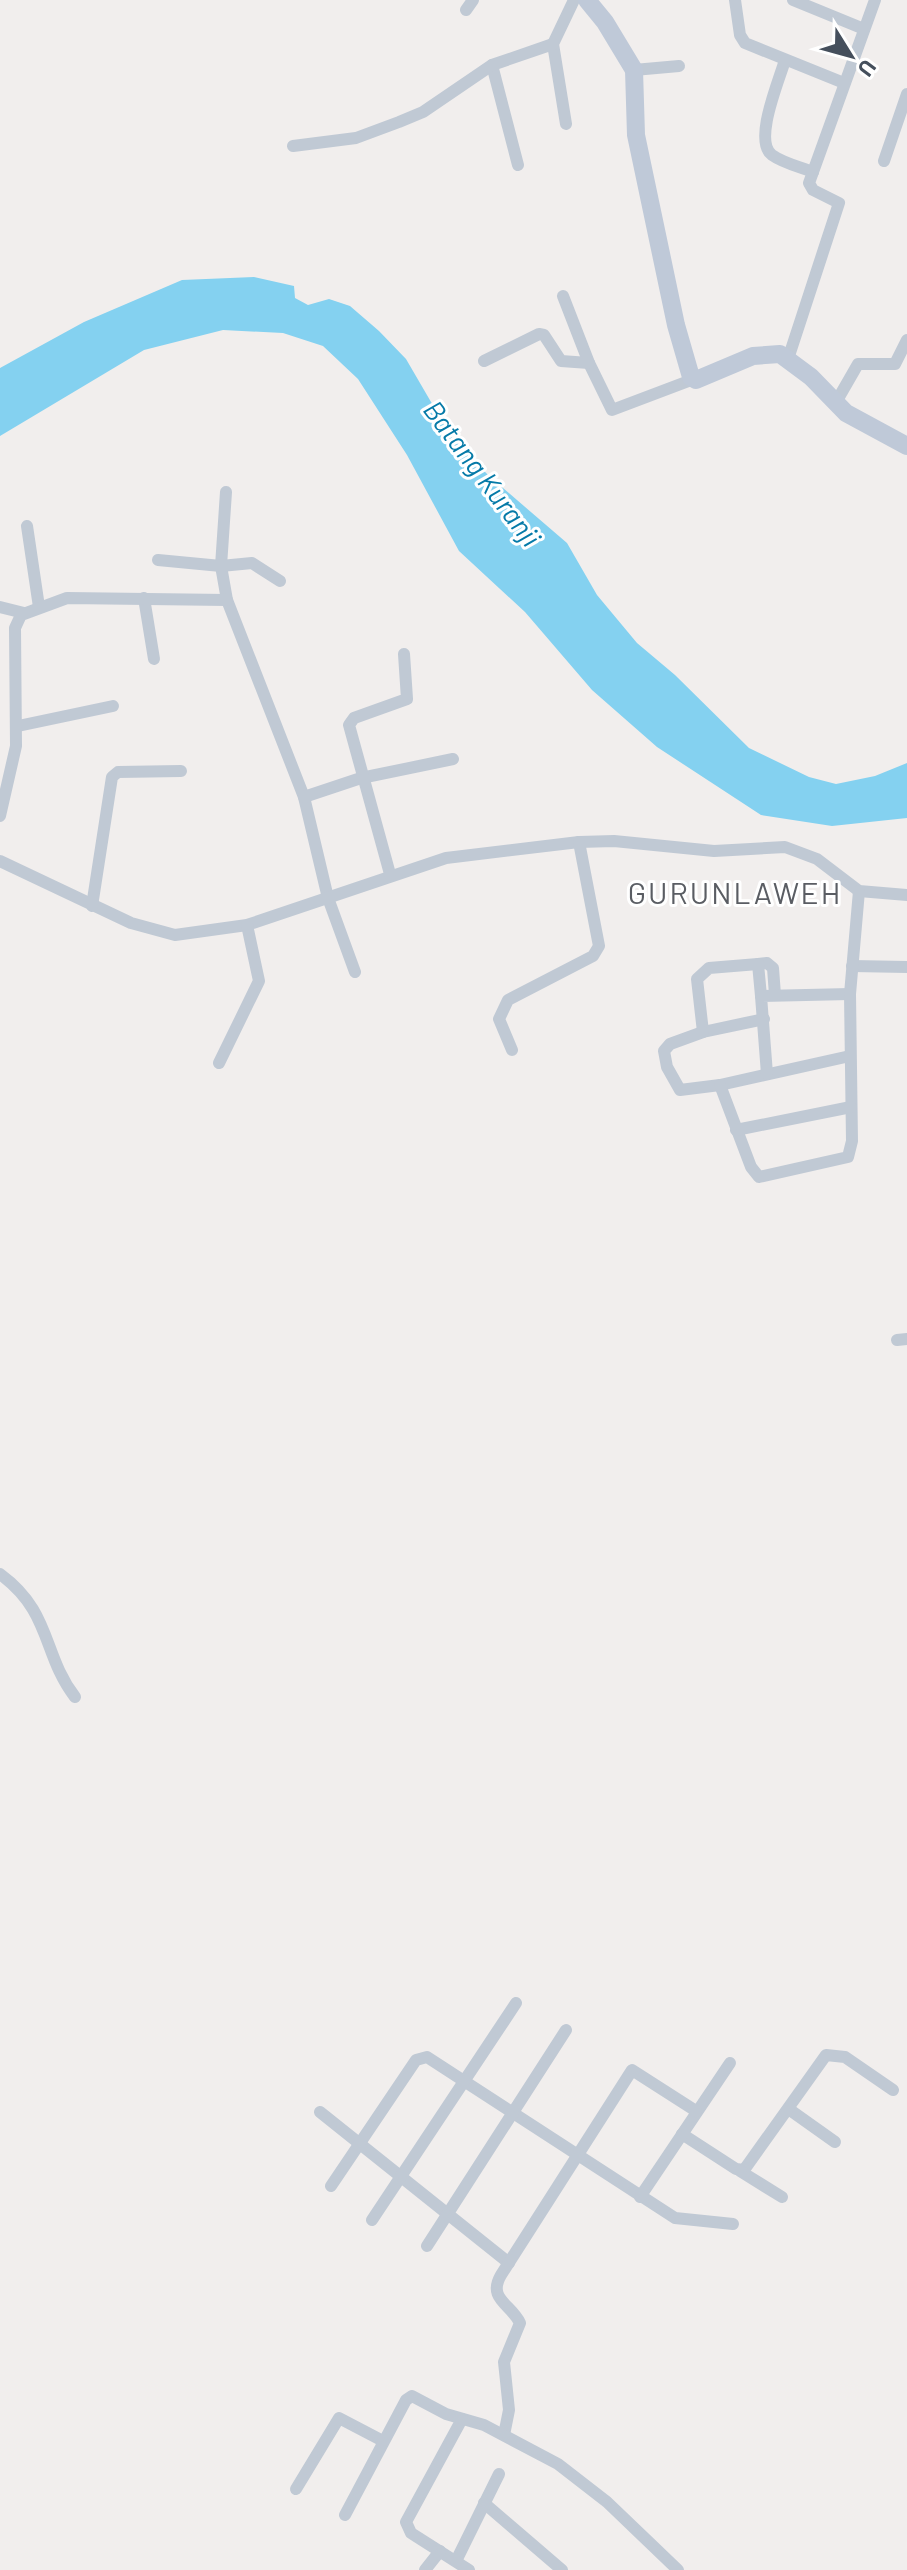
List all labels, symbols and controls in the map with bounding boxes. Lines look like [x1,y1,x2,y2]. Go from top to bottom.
north arrow [811,16,891,96]
text: U [853,55,882,82]
water label: Batang Kuranji [417,393,549,553]
district label: GURUNLAWEH [628,874,842,910]

